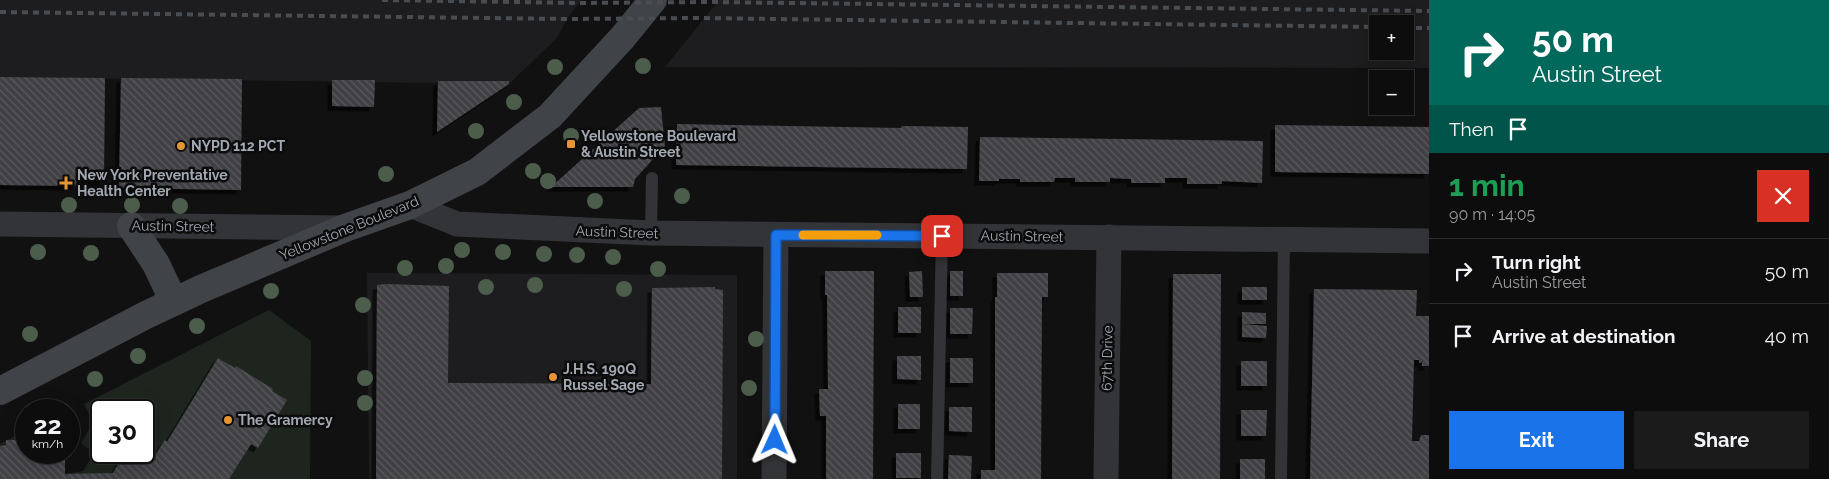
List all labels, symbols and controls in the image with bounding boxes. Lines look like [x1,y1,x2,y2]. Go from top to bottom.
map controls [1369,15,1414,115]
button: + [1369,15,1414,60]
text: 50 m [1532,19,1614,60]
icon: right [1449,20,1514,85]
text: Austin Street [1532,61,1662,87]
button: − [1369,70,1414,115]
icon: arrive [1504,115,1532,143]
text: Then [1449,118,1494,140]
place label: Yellowstone Boulevard & Austin Street [581,128,736,160]
place label: NYPD 112 PCT [191,138,285,154]
marker: Yellowstone Boulevard & Austin Street [565,138,577,150]
marker: NYPD 112 PCT [175,140,187,152]
place label: New York Preventative Health Center [77,167,228,199]
text: 1 min [1449,168,1525,203]
button: close [1757,170,1809,222]
marker: New York Preventative Health Center [59,176,73,190]
street label: Yellowstone Boulevard [277,193,421,263]
text: 90 m · 14:05 [1449,205,1535,224]
pin [921,215,963,257]
street label: Austin Street [132,217,215,235]
icon: arrive [928,222,956,250]
street label: Austin Street [575,223,659,241]
street label: Austin Street [981,227,1064,245]
text: Turn right [1492,251,1581,273]
icon: right [1449,257,1477,285]
text: 50 m [1765,260,1809,282]
text: Austin Street [1492,273,1586,292]
icon: arrive [1449,322,1477,350]
street label: 67th Drive [1098,325,1116,391]
text: Arrive at destination [1492,325,1676,347]
text: 40 m [1765,325,1809,347]
place label: J.H.S. 190Q Russel Sage [563,361,645,393]
marker: J.H.S. 190Q Russel Sage [547,371,559,383]
speed limit sign: 30 [90,399,155,464]
text: 22 [33,410,62,440]
button: Exit [1449,411,1624,469]
button: Share [1634,411,1809,469]
place label: The Gramercy [238,412,333,428]
position arrow [748,413,800,465]
marker: The Gramercy [222,414,234,426]
text: km/h [32,437,63,451]

